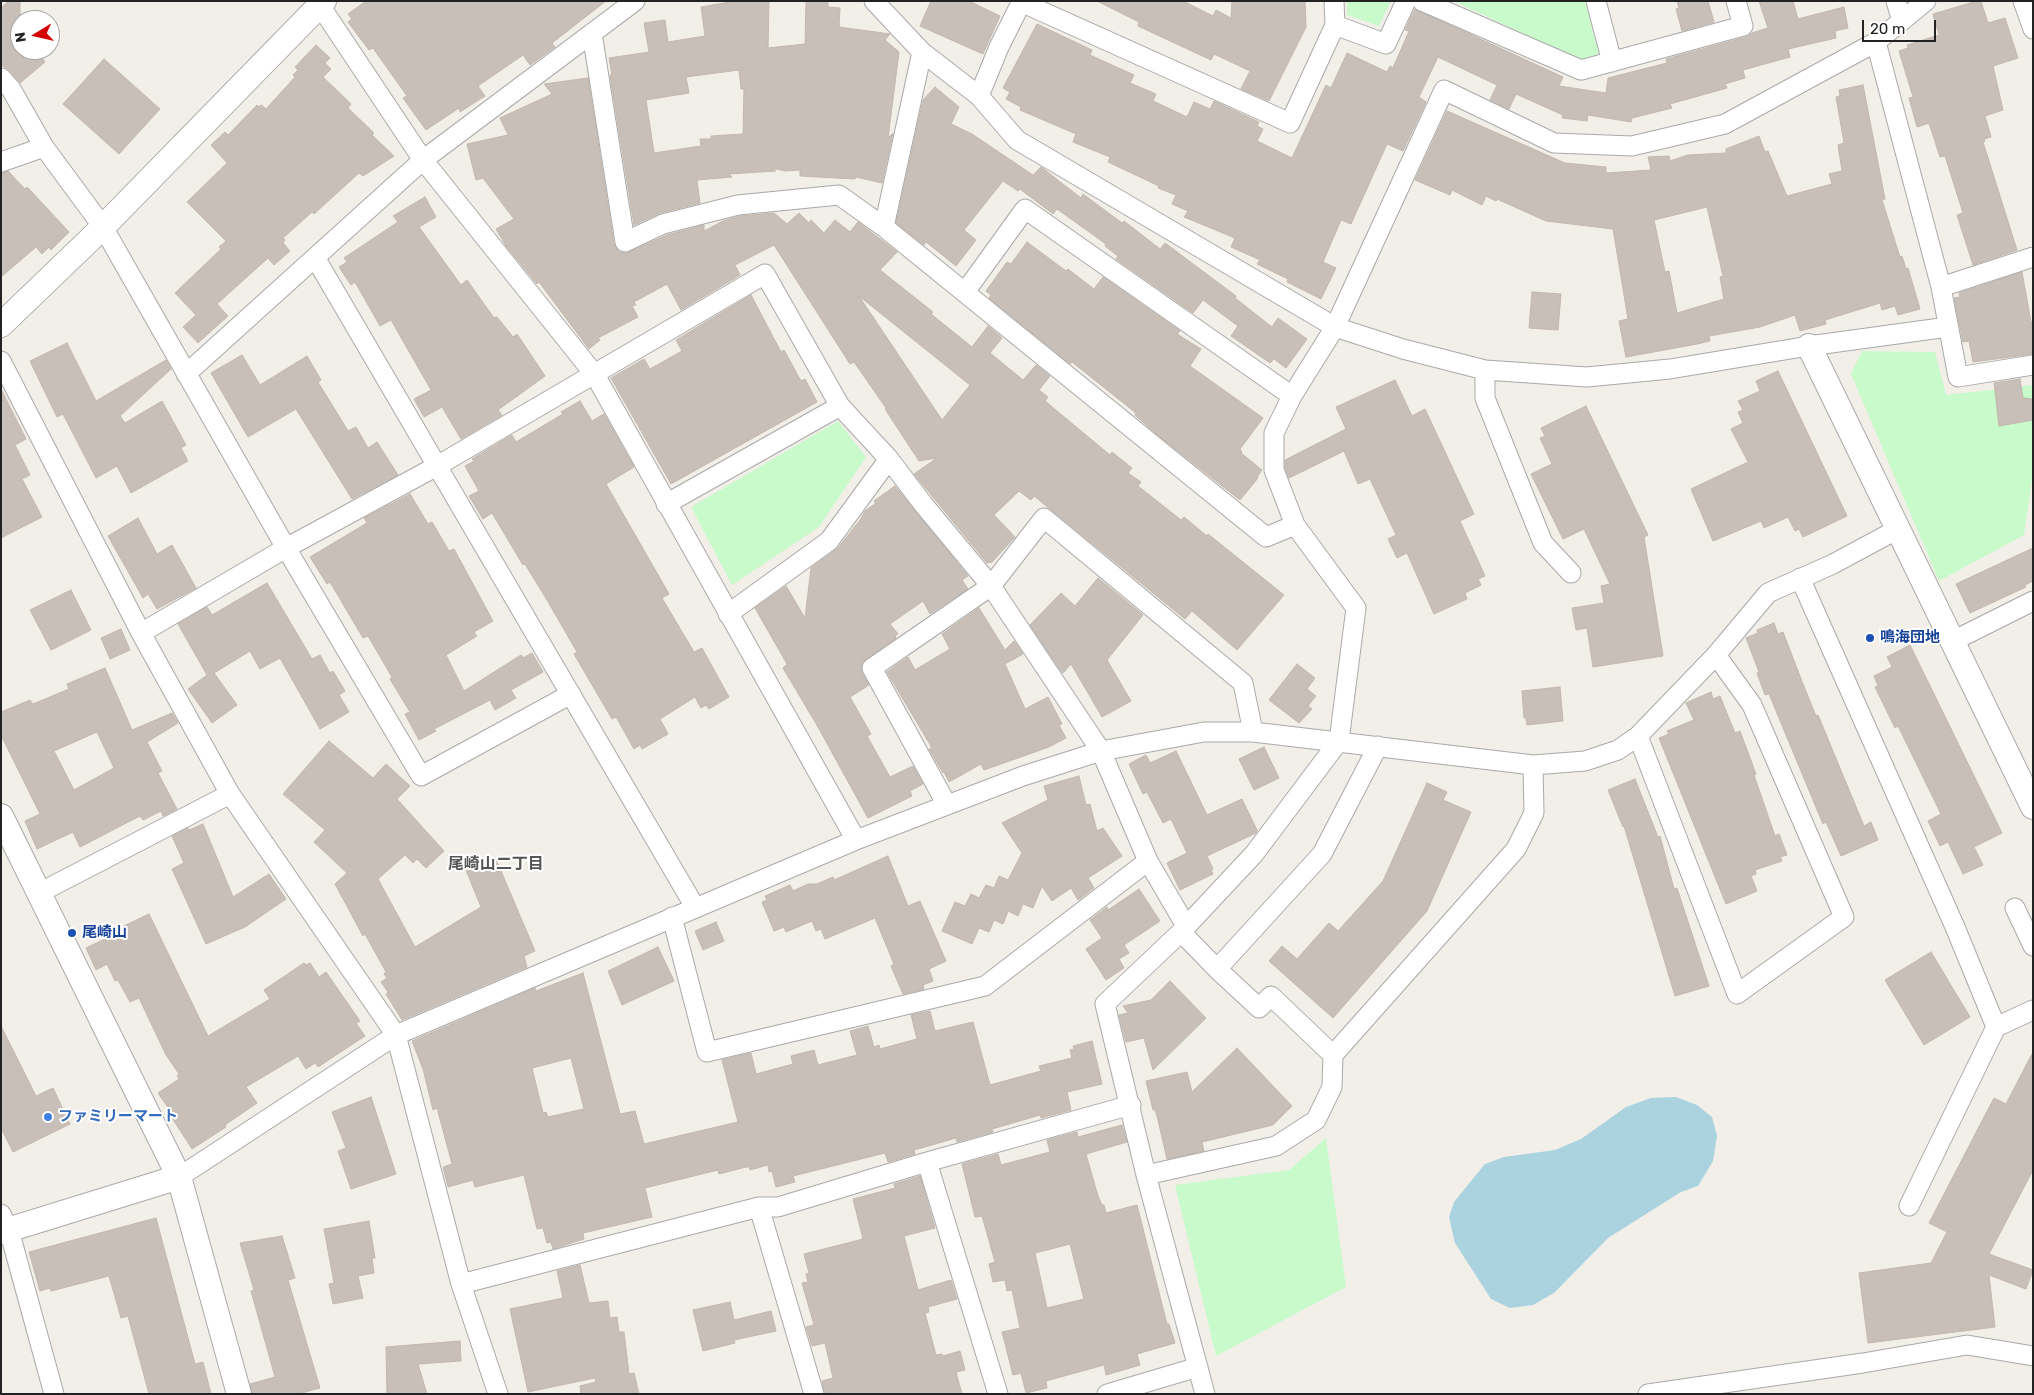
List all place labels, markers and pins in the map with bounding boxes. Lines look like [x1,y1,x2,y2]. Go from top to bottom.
place label: 鳴海団地 [1880,629,1940,647]
marker: 鳴海団地 [1864,632,1876,644]
place label: 尾崎山 [82,924,127,942]
marker: 尾崎山 [66,927,78,939]
place label: ファミリーマート [58,1108,178,1126]
marker: ファミリーマート [42,1111,54,1123]

